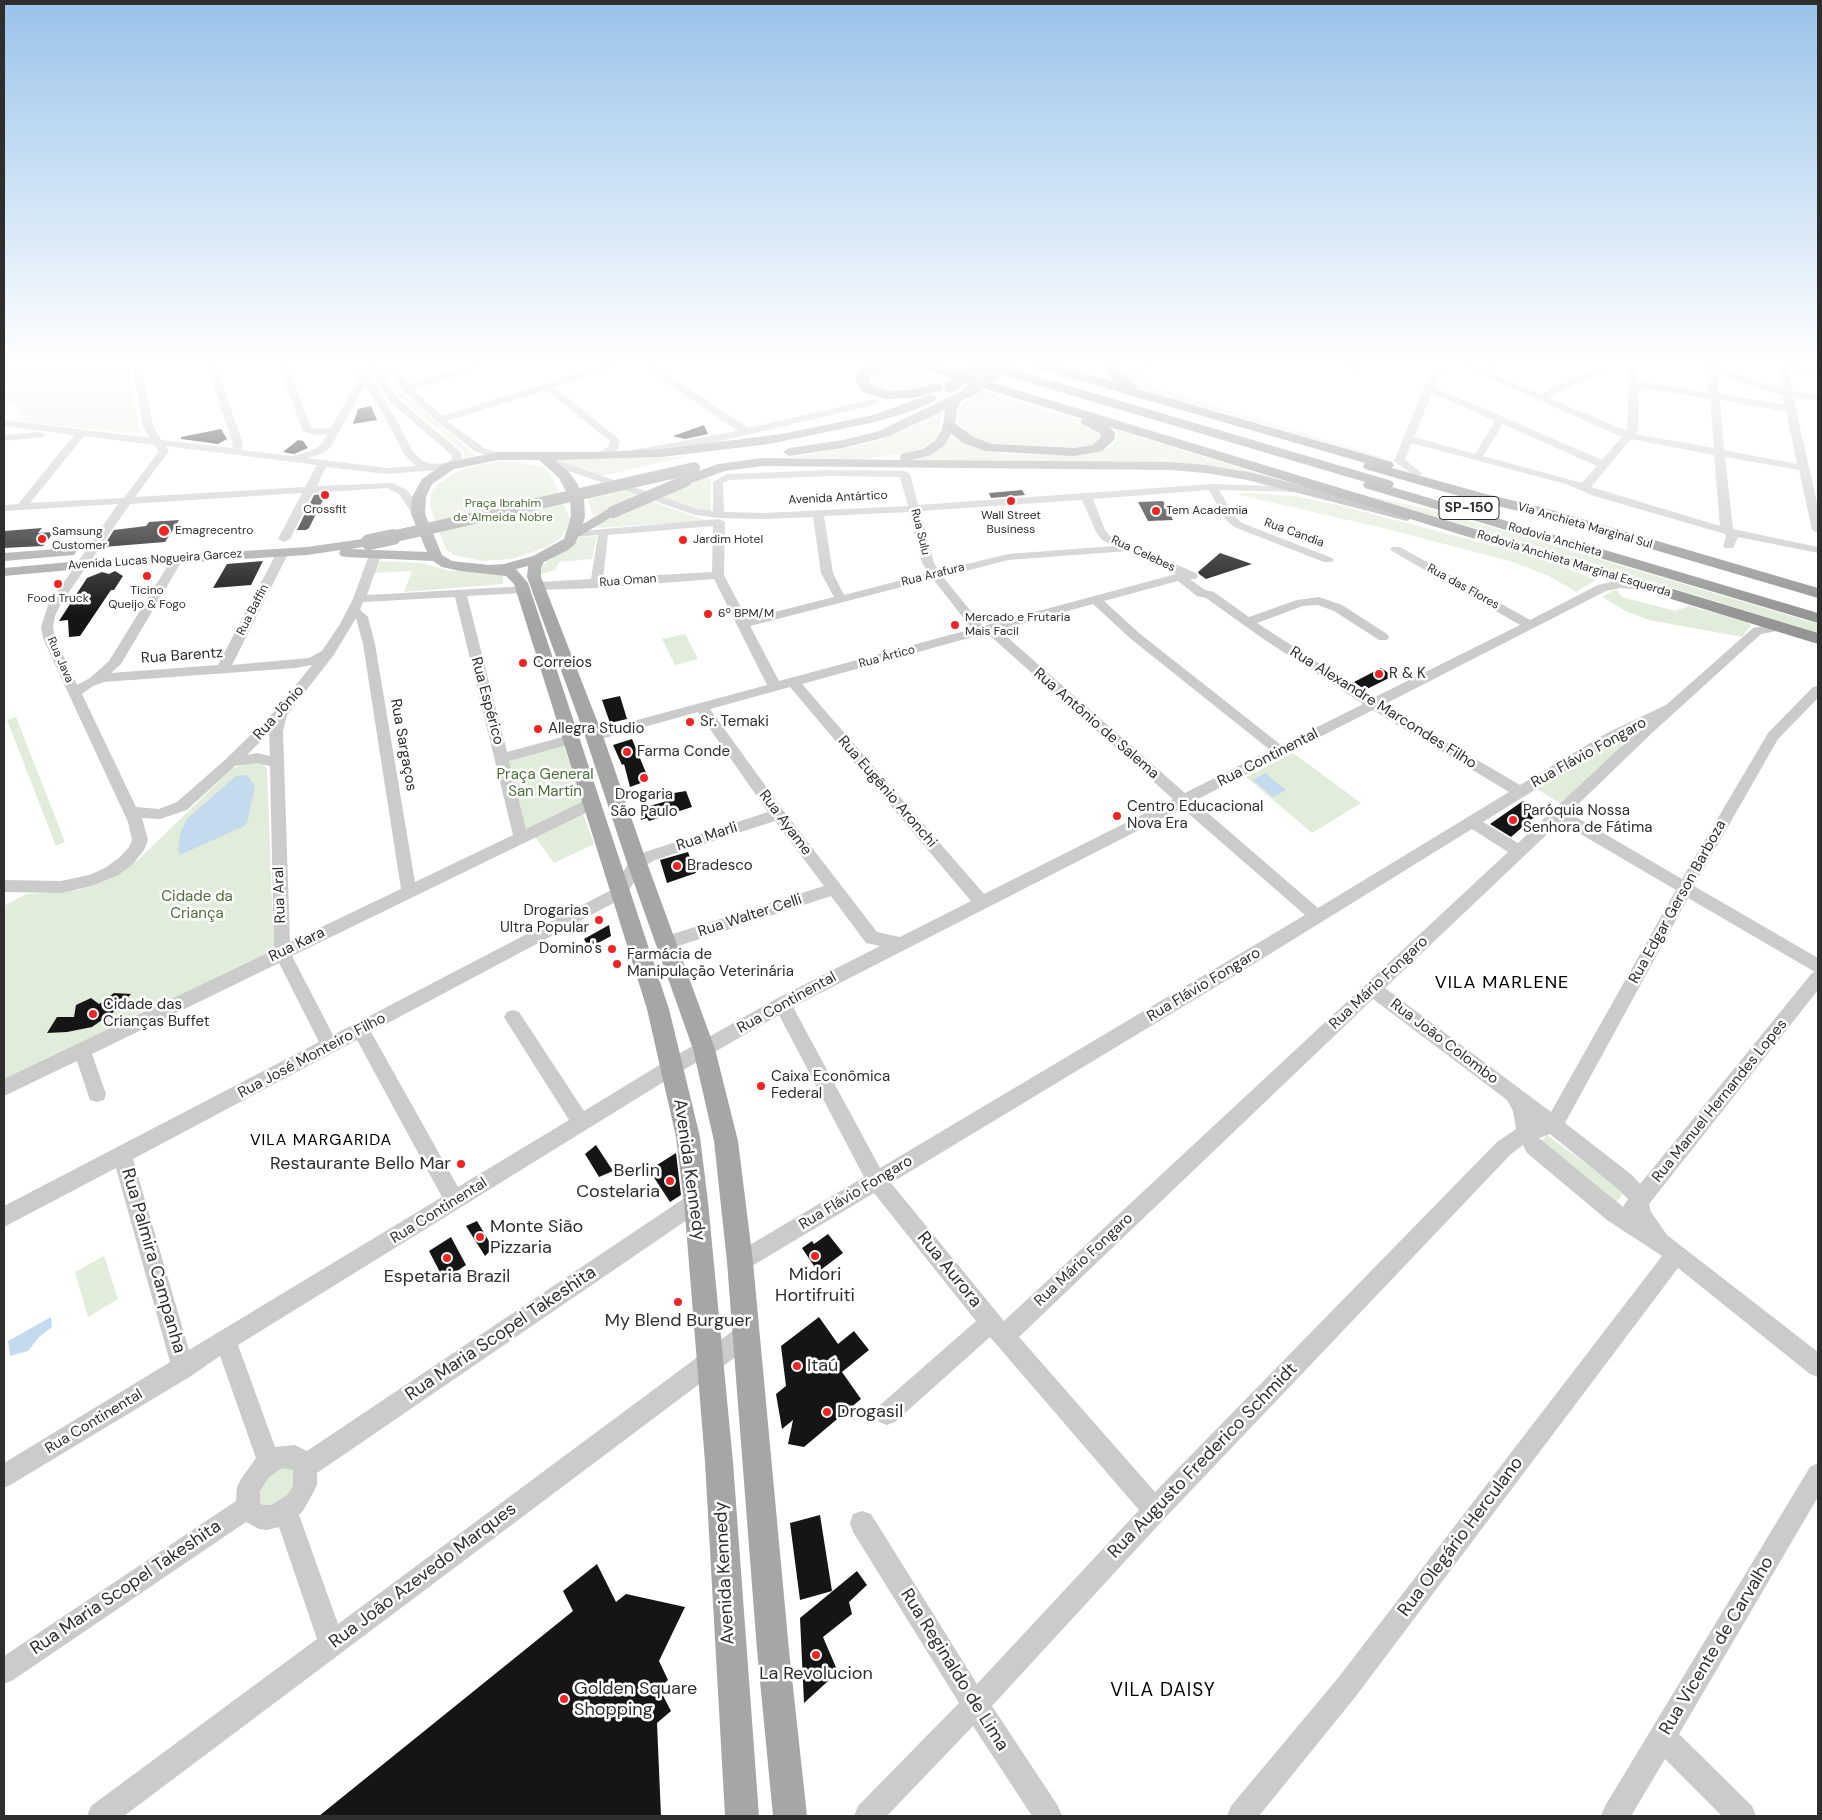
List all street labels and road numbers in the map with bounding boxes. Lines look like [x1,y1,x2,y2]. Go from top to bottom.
street label: Avenida Antártico [788,488,888,508]
road number: SP-150 [1439,496,1499,520]
street label: Via Anchieta Marginal Sul [1516,500,1654,552]
street label: Rua Sulu [907,507,933,557]
street label: Rua Candia [1262,516,1326,550]
street label: Rodovia Anchieta [1507,520,1603,560]
street label: Rodovia Anchieta Marginal Esquerda [1475,528,1673,600]
street label: Rua Celebes [1109,533,1177,575]
street label: Avenida Lucas Nogueira Garcez [67,547,243,573]
street label: Rua Arafura [900,560,966,590]
street label: Rua das Flores [1424,561,1502,613]
street label: Rua Oman [599,572,657,590]
street label: Rua Baffin [234,582,272,638]
street label: Rua Java [44,635,76,685]
street label: Rua Ártico [857,643,917,671]
street label: Rua Alexandre Marcondes Filho [1286,643,1480,773]
street label: Rua Barentz [140,644,224,668]
street label: Rua Espérico [467,655,507,747]
street label: Rua Antônio de Salema [1030,665,1162,783]
street label: Rua Jônio [250,682,308,744]
street label: Rua Sargaços [386,697,420,793]
street label: Rua Flávio Fongaro [1528,714,1650,792]
street label: Rua Continental [1215,725,1321,791]
street label: Rua Eugênio Aronchi [834,733,940,851]
street label: Rua Ayame [755,787,815,859]
street label: Rua Edgar Gerson Barboza [1625,817,1731,987]
street label: Rua Marli [674,819,740,855]
street label: Rua Aral [270,866,290,924]
street label: Rua Walter Celli [696,891,804,941]
street label: Rua Kara [266,924,328,966]
street label: Rua Mário Fongaro [1326,933,1432,1033]
street label: Rua Flávio Fongaro [1144,944,1264,1026]
street label: Rua Continental [734,968,840,1038]
street label: Rua João Colombo [1386,995,1502,1089]
street label: Rua José Monteiro Filho [235,1009,389,1103]
street label: Rua Manuel Hernandes Lopes [1649,1016,1791,1186]
street label: Avenida Kennedy [668,1098,710,1242]
street label: Rua Flávio Fongaro [796,1152,916,1234]
street label: Rua Palmira Campanha [116,1166,190,1356]
street label: Rua Continental [387,1174,491,1248]
street label: Rua Mário Fongaro [1031,1210,1137,1310]
street label: Rua Aurora [912,1228,986,1312]
street label: Rua Maria Scopel Takeshita [401,1262,601,1406]
street label: Rua Augusto Frederico Schmidt [1104,1359,1302,1563]
street label: Rua Continental [42,1386,146,1458]
street label: Rua Olegário Herculano [1394,1453,1528,1621]
street label: Rua João Azevedo Marques [325,1499,521,1653]
street label: Avenida Kennedy [710,1501,740,1645]
street label: Rua Maria Scopel Takeshita [26,1516,226,1660]
street label: Rua Vicente de Carvalho [1655,1553,1779,1739]
street label: Rua Reginaldo de Lima [895,1585,1013,1755]

